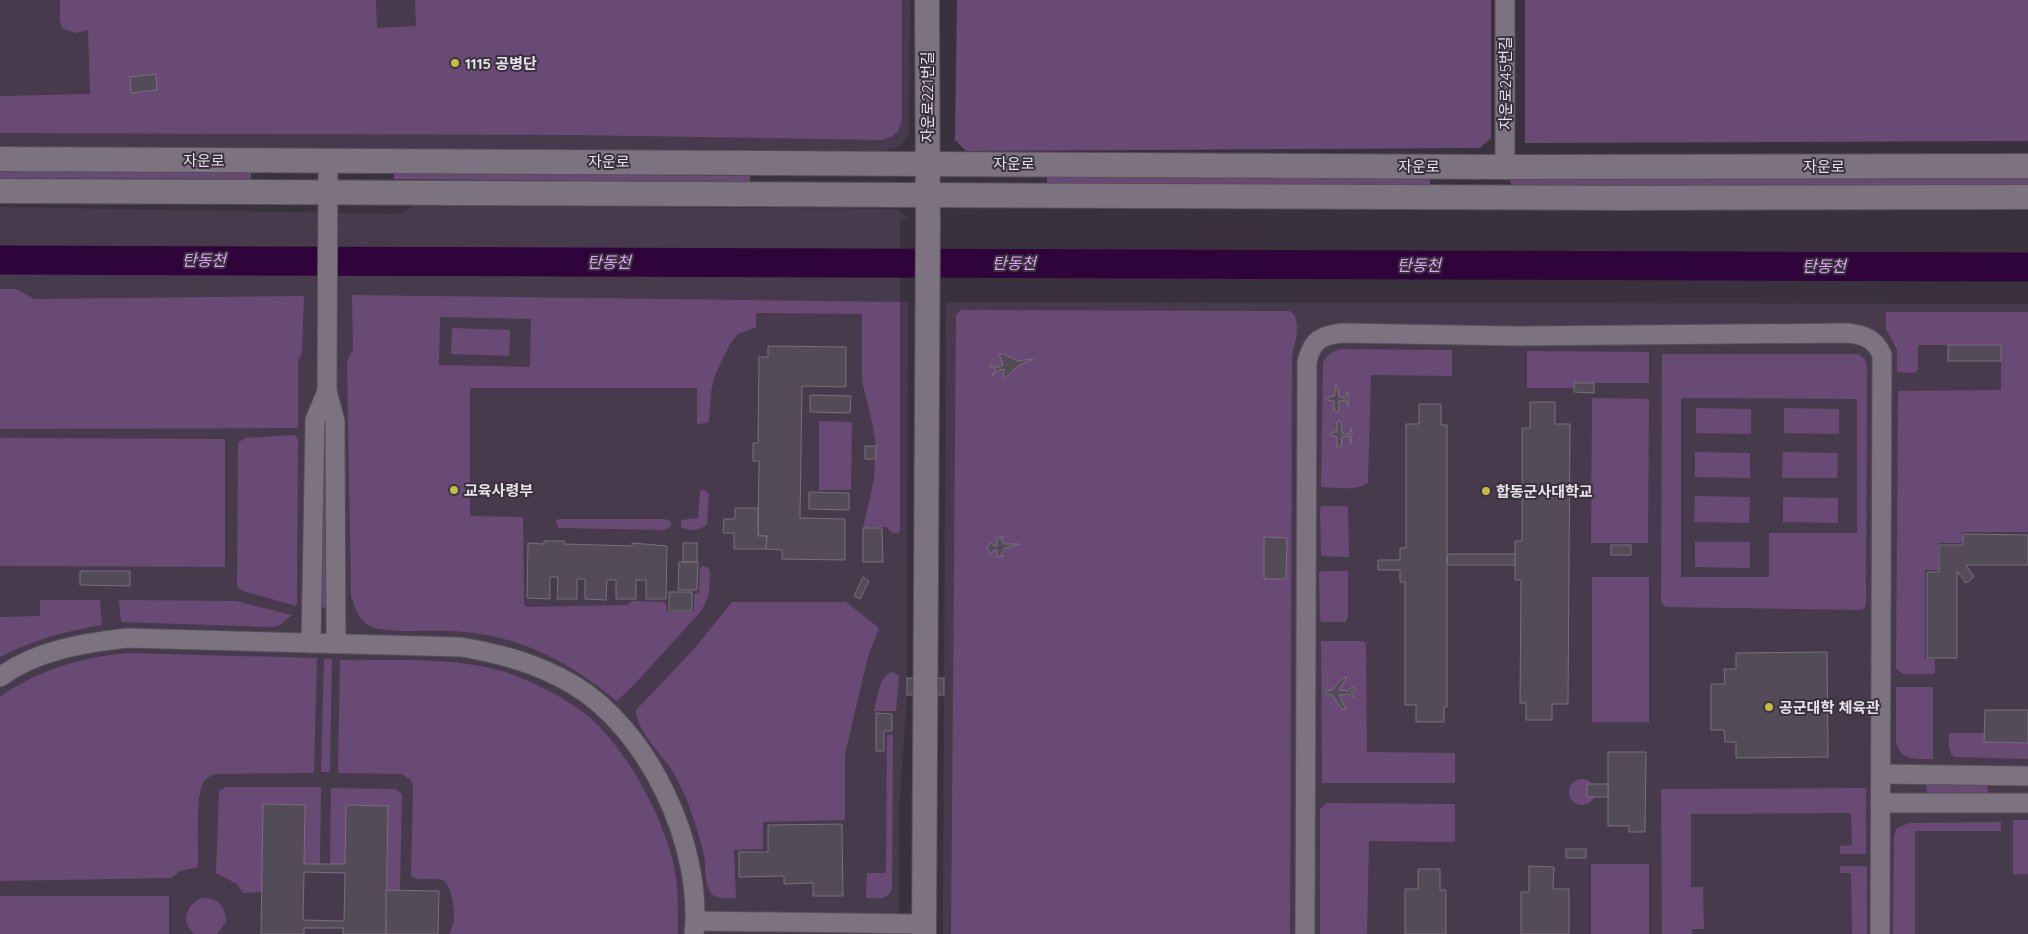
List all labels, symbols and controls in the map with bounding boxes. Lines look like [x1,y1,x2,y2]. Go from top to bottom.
street label: 자운로245번길 [1496,36,1515,130]
street label: 자운로221번길 [918,51,937,143]
place label: 1115 공병단 [465,54,537,73]
marker: 1115 공병단 [449,57,461,69]
street label: 자운로 [183,151,225,170]
street label: 자운로 [588,152,630,171]
street label: 자운로 [993,154,1035,173]
street label: 자운로 [1398,157,1440,176]
street label: 자운로 [1803,157,1845,176]
water label: 탄동천 [182,250,228,270]
water label: 탄동천 [587,252,633,272]
water label: 탄동천 [992,253,1038,273]
water label: 탄동천 [1397,255,1443,275]
water label: 탄동천 [1802,256,1848,276]
place label: 교육사령부 [464,481,533,500]
place label: 합동군사대학교 [1496,482,1593,501]
marker: 교육사령부 [448,484,460,496]
marker: 합동군사대학교 [1480,485,1492,497]
place label: 공군대학 체육관 [1779,698,1880,717]
marker: 공군대학 체육관 [1763,701,1775,713]

